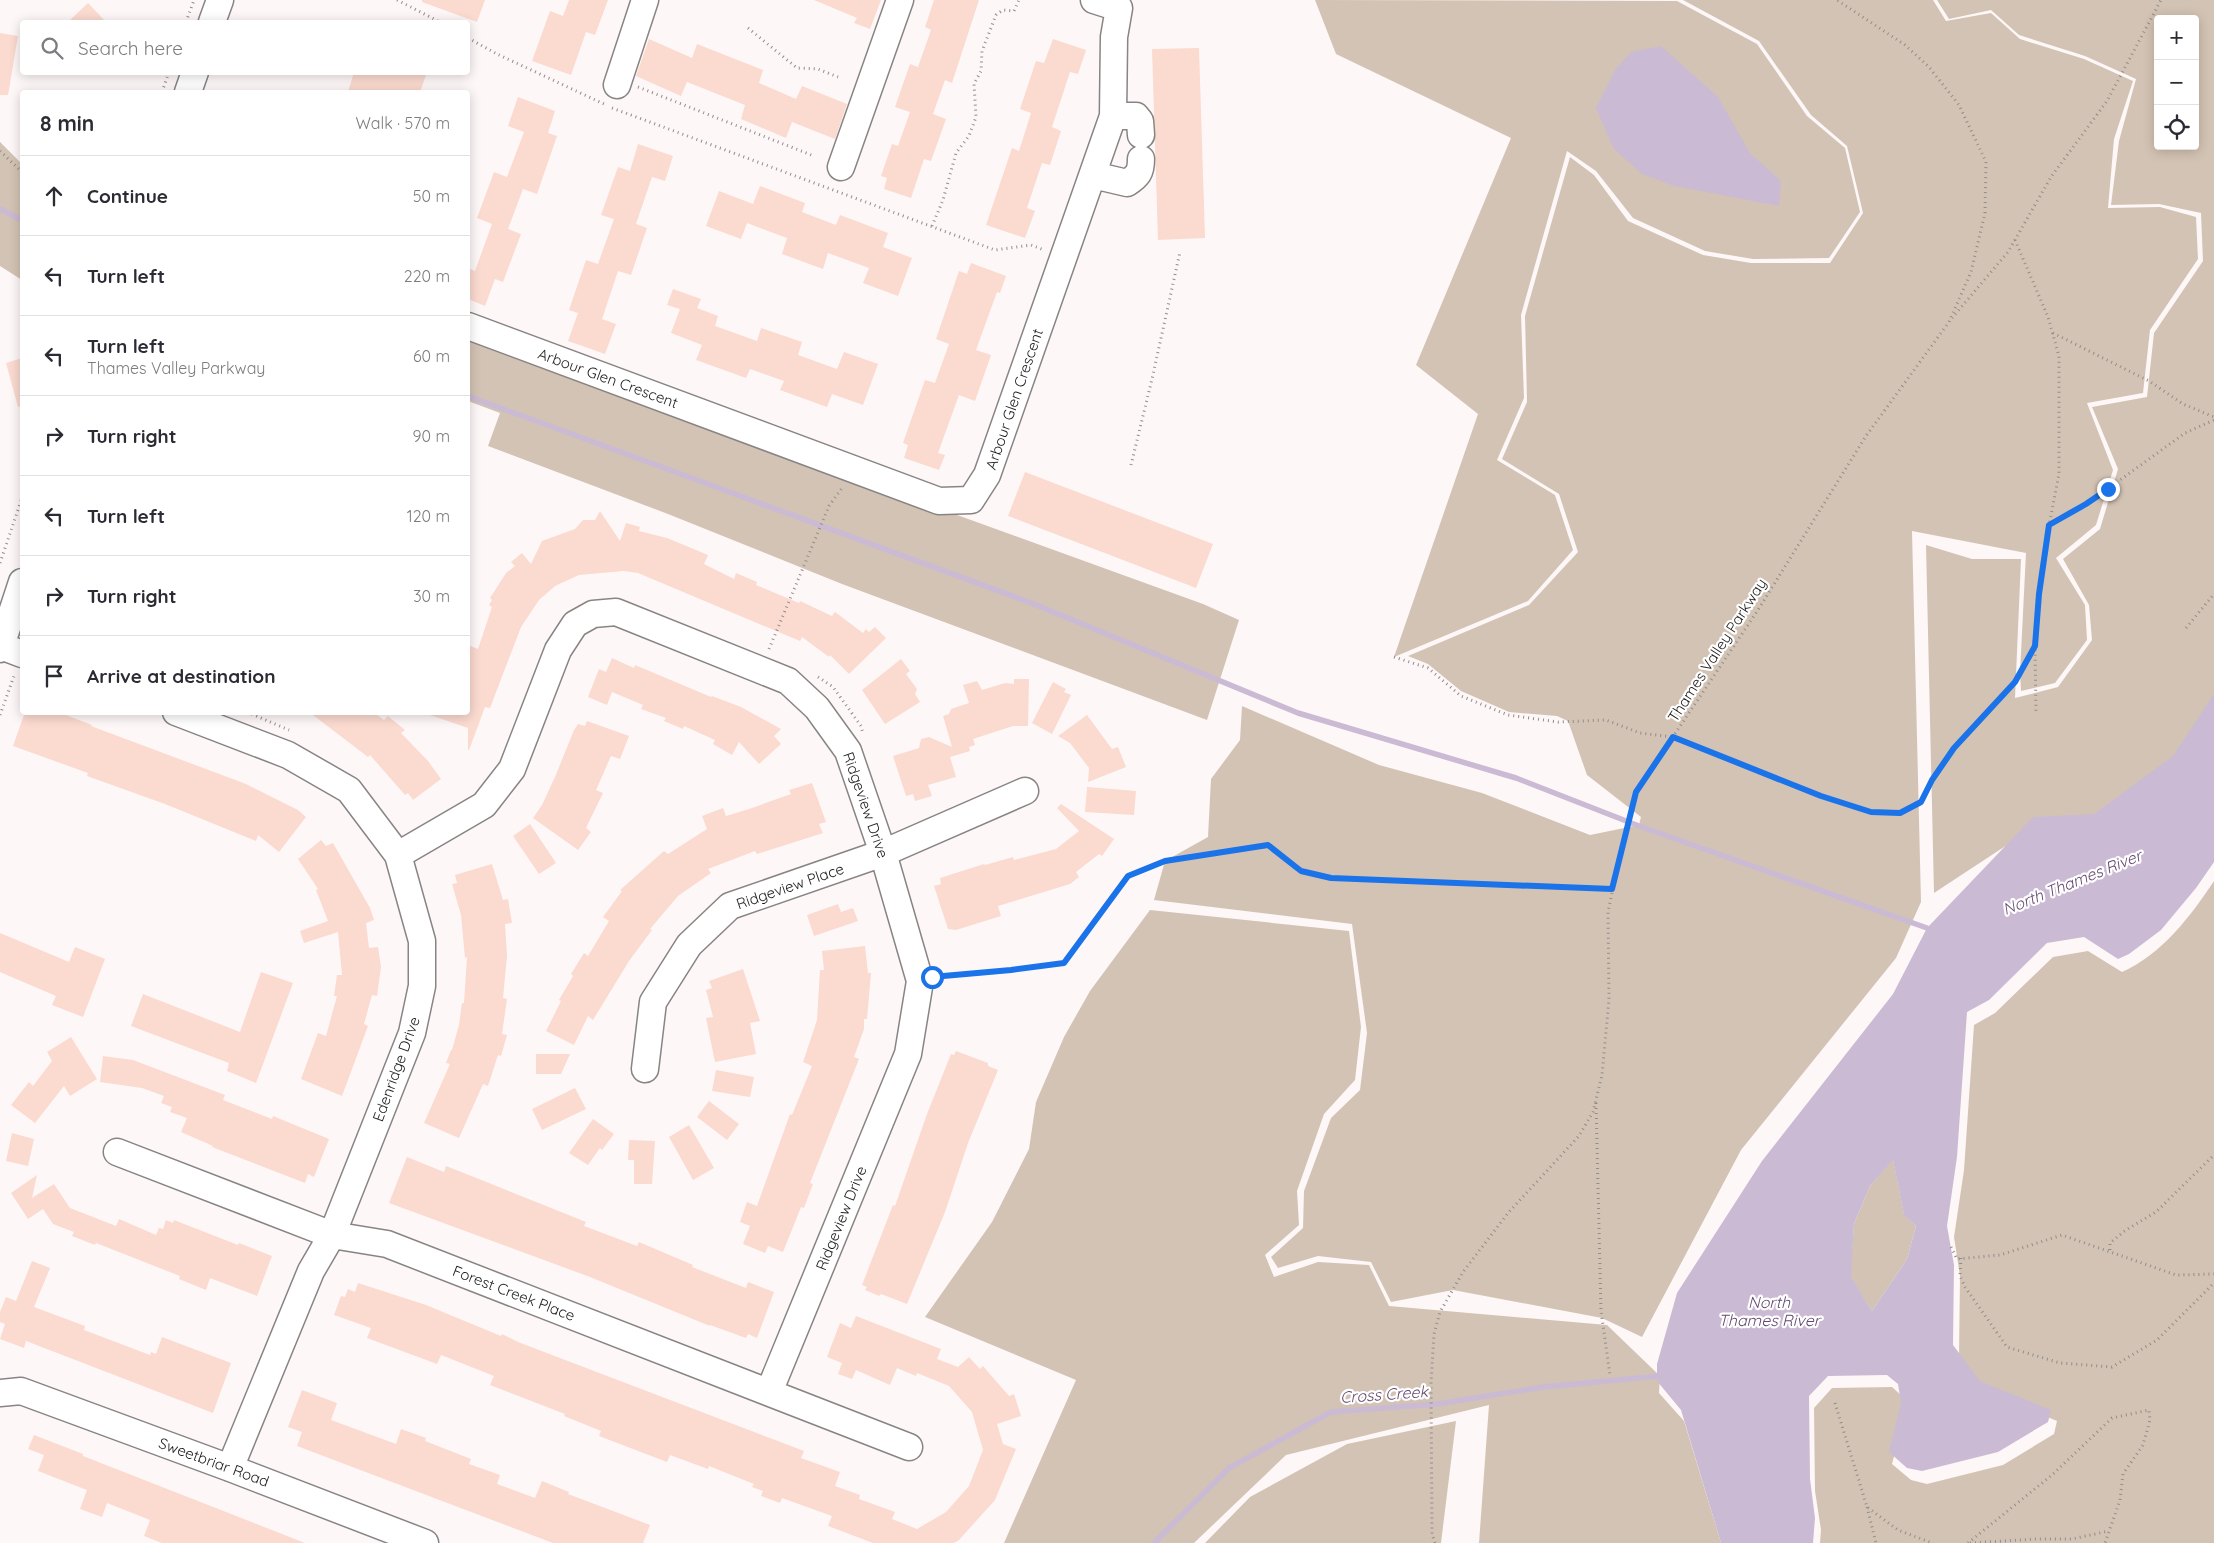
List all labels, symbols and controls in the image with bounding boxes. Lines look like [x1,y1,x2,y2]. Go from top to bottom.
map controls [2154,15,2199,150]
button: + [2154,15,2199,60]
search box [20,20,470,75]
icon: search [38,34,66,62]
text: Search here [78,36,183,60]
button: − [2154,60,2199,105]
button: locate [2154,105,2199,150]
text: 8 min [40,110,94,136]
text: Walk · 570 m [355,113,450,133]
icon: ahead [40,182,68,210]
text: Continue [87,184,168,208]
text: 50 m [413,186,450,206]
icon: left [40,262,68,290]
text: Turn left [87,264,165,288]
text: 220 m [404,266,450,286]
street label: Arbour Glen Crescent [981,326,1047,472]
text: Turn left [87,334,165,358]
icon: left [40,342,68,370]
street label: Arbour Glen Crescent [535,344,681,412]
text: 60 m [413,346,450,366]
text: Thames Valley Parkway [87,358,265,378]
icon: right [40,422,68,450]
text: Turn right [87,424,176,448]
text: 90 m [413,426,450,446]
route end [2097,478,2120,501]
icon: left [40,502,68,530]
text: Turn left [87,504,165,528]
text: 120 m [407,506,450,526]
street label: Thames Valley Parkway [1663,575,1771,725]
icon: right [40,582,68,610]
text: Turn right [87,584,176,608]
text: 30 m [413,586,450,606]
icon: arrive [40,662,68,690]
text: Arrive at destination [87,664,276,688]
street label: Ridgeview Drive [839,749,893,861]
water label: North Thames River [2000,844,2146,919]
street label: Ridgeview Place [734,859,846,913]
route start [921,966,944,989]
street label: Edenridge Drive [368,1014,424,1124]
street label: Ridgeview Drive [811,1163,871,1273]
street label: Forest Creek Place [450,1261,578,1325]
water label: North Thames River [1718,1292,1822,1330]
water label: Cross Creek [1339,1381,1430,1407]
street label: Sweetbriar Road [156,1433,272,1491]

